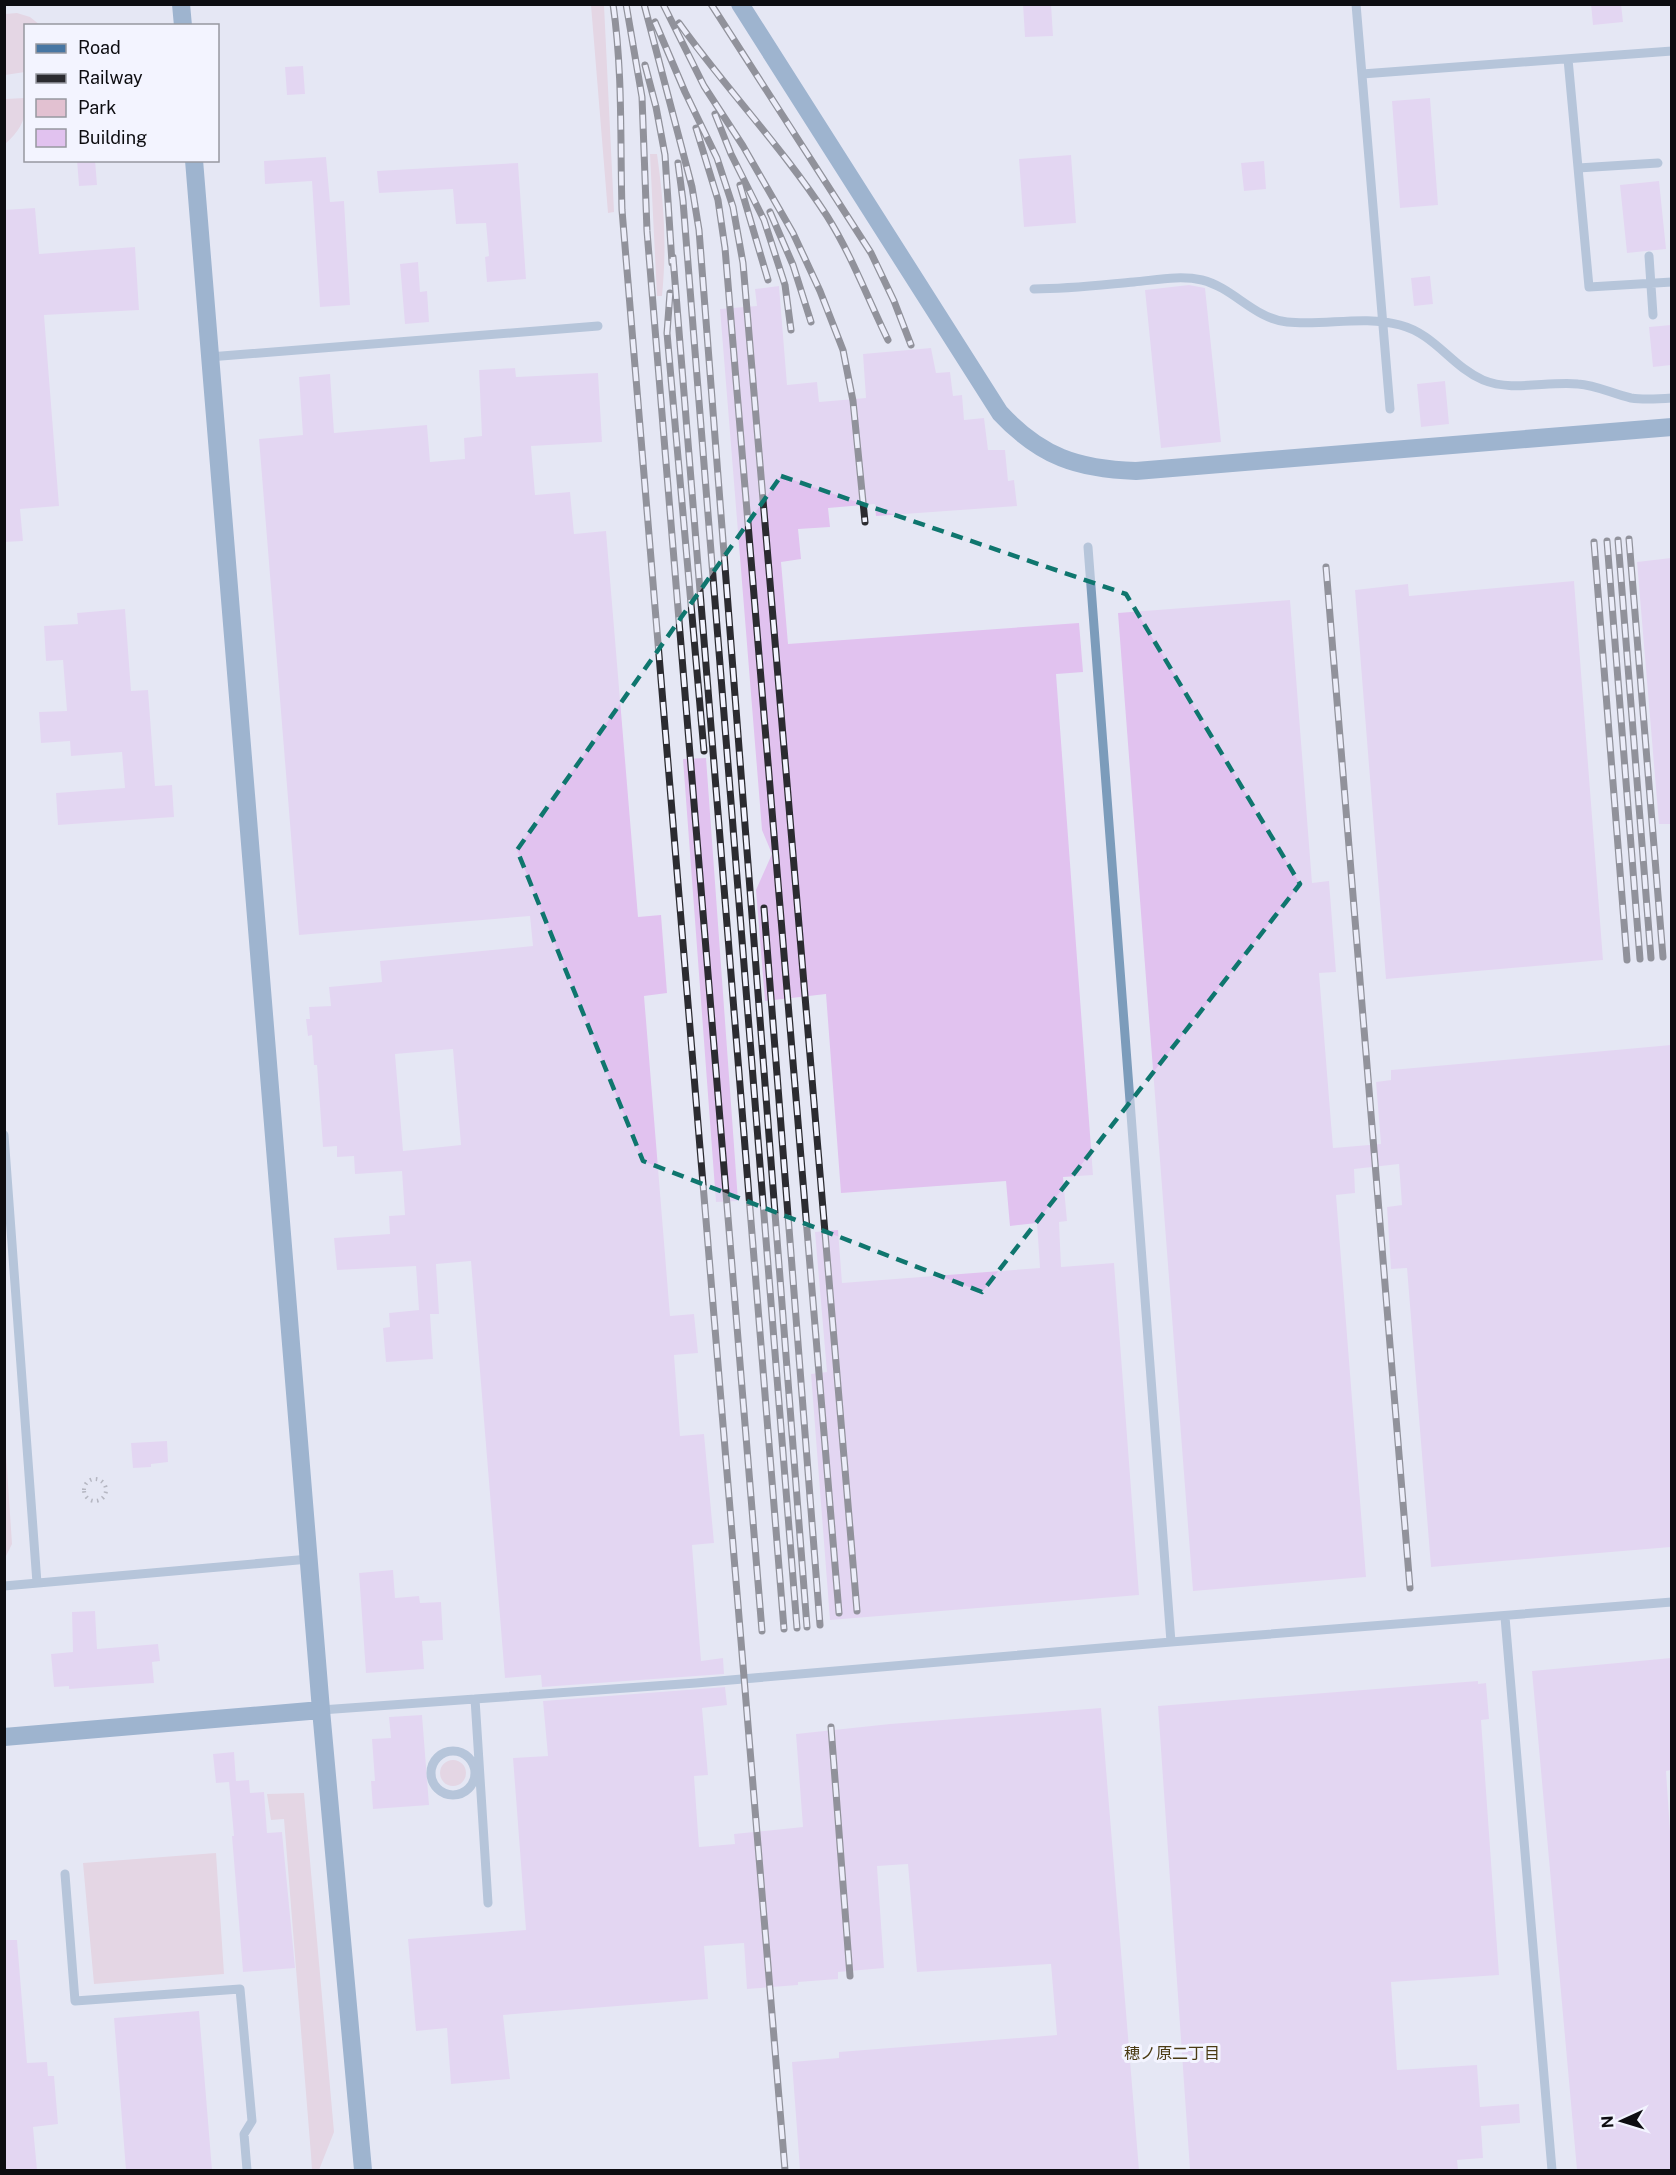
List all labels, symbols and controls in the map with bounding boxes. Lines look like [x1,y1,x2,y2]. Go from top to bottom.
legend [24,24,219,162]
text: Road [78,37,121,58]
text: Railway [78,67,143,88]
text: Park [78,97,116,118]
text: Building [78,127,147,148]
district label: 穂ノ原二丁目 [1124,2044,1220,2063]
north arrow [1592,2091,1652,2151]
text: N [1598,2115,1617,2129]

